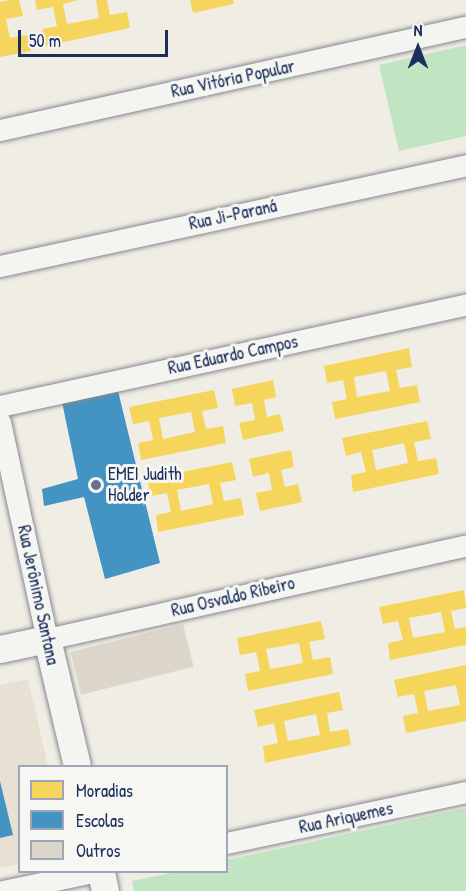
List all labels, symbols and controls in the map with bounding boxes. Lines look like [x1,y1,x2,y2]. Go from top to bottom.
scale bar [21,18,171,56]
north arrow [388,18,448,78]
text: N [414,19,422,41]
text: 50 m [29,28,61,53]
street label: Rua Vitória Popular [169,55,297,103]
street label: Rua Ji-Paraná [187,195,279,235]
street label: Rua Eduardo Campos [166,331,300,379]
place label: EMEI Judith Holder [108,464,182,506]
marker: EMEI Judith Holder [89,478,103,492]
street label: Rua Jerônimo Santana [13,523,63,667]
street label: Rua Osvaldo Ribeiro [169,572,297,622]
legend [18,765,228,873]
text: Moradias [76,778,133,803]
street label: Rua Ariquemes [297,798,395,838]
text: Escolas [76,808,124,833]
text: Outros [76,838,121,863]

